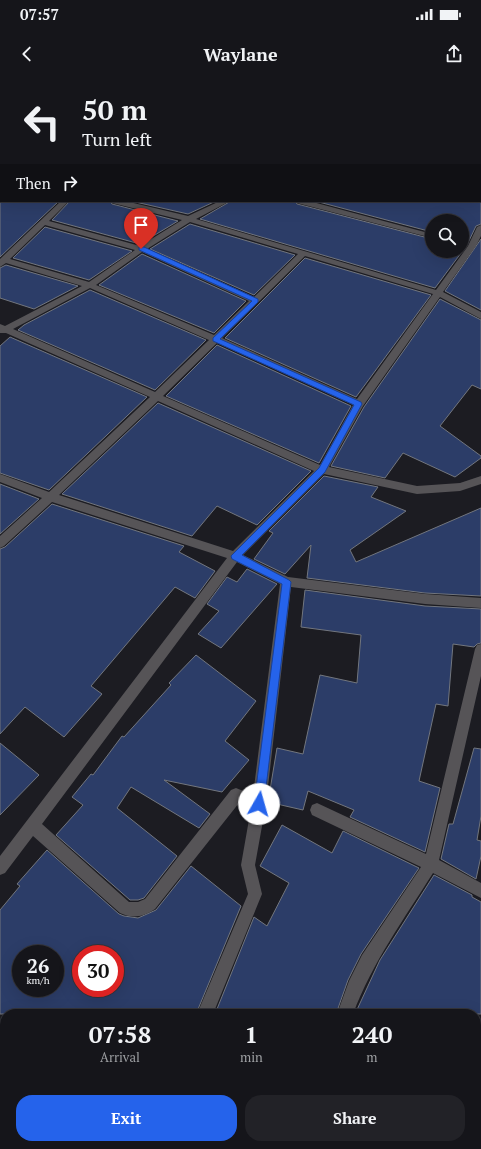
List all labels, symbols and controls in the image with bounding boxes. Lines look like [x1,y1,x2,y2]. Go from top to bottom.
text: 07:57 [20,4,59,24]
text: Waylane [203,42,278,66]
icon: back [16,43,38,65]
icon: share [443,43,465,65]
text: 50 m [82,91,147,128]
icon: left [16,96,68,148]
text: Turn left [82,127,152,151]
icon: right [59,172,81,194]
text: Then [16,173,51,193]
pin [124,208,158,249]
icon: arrive [130,214,152,236]
map controls [425,214,469,258]
button: search [425,214,469,258]
position arrow [238,783,280,825]
speed limit sign: 30 [72,945,124,997]
text: 26 [27,952,49,979]
text: km/h [26,974,50,987]
text: 07:58 [89,1018,151,1050]
text: 1 [245,1018,258,1050]
text: 240 [352,1018,392,1050]
text: Arrival [100,1048,140,1066]
text: min [240,1048,263,1066]
text: m [366,1048,378,1066]
button: Exit [16,1095,237,1141]
button: Share [245,1095,465,1141]

